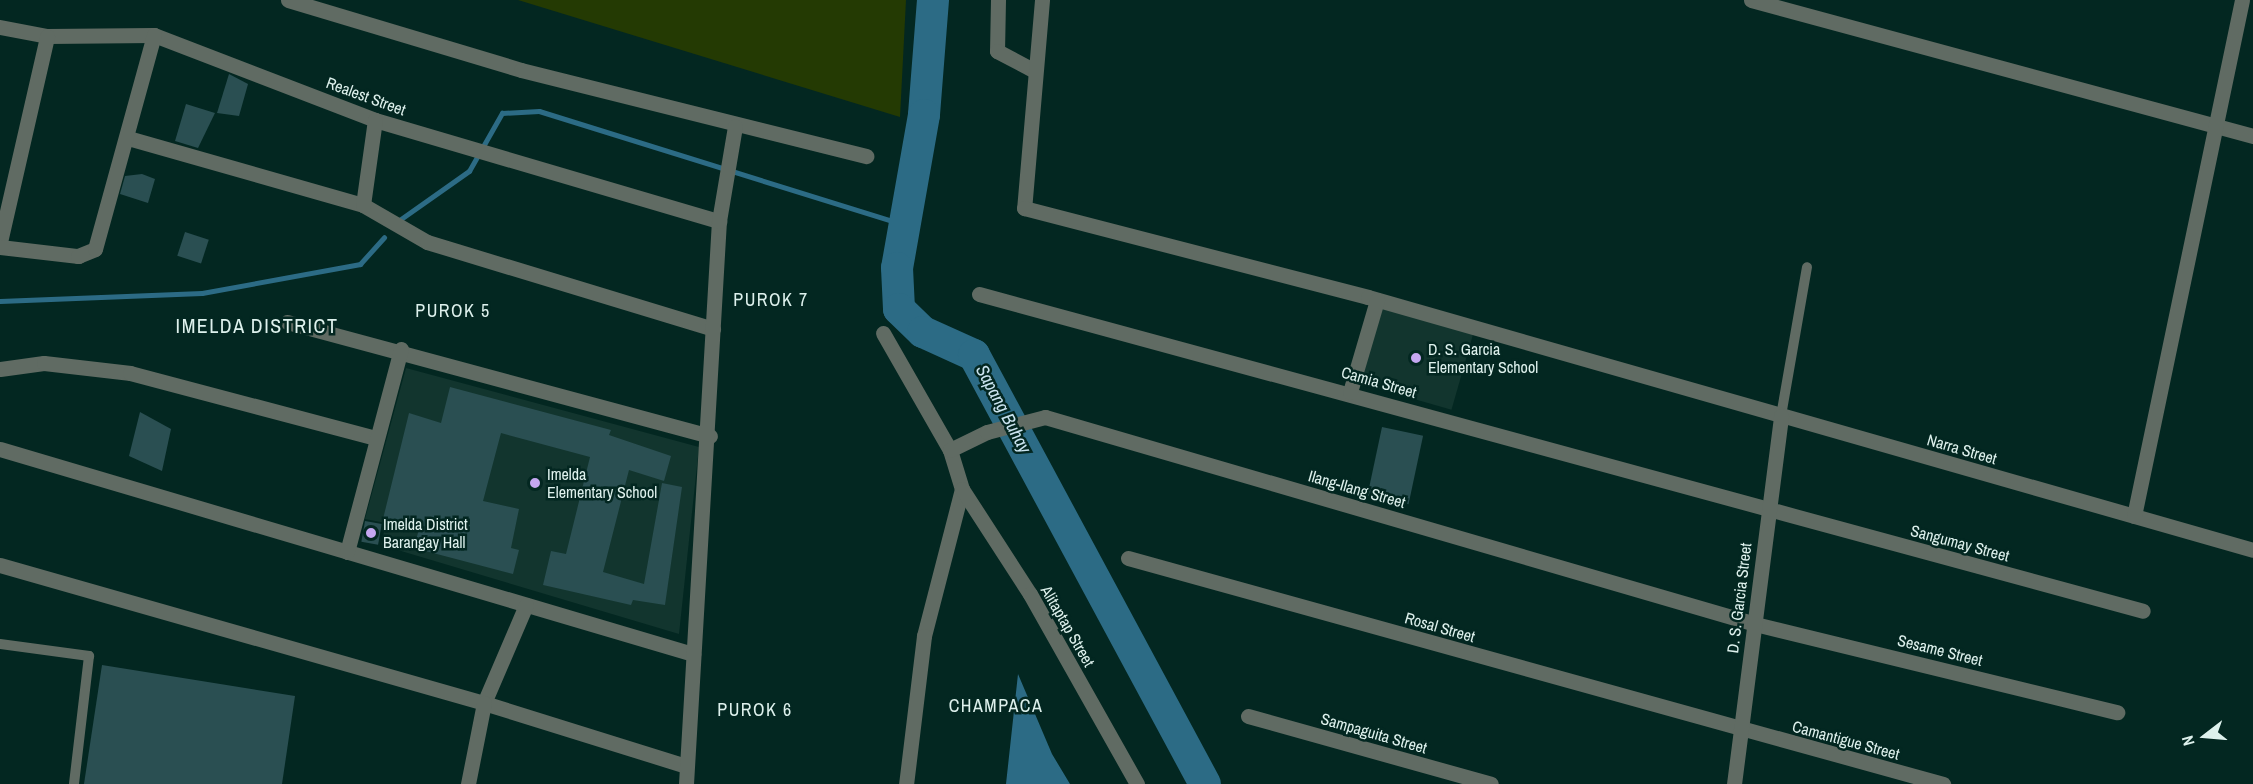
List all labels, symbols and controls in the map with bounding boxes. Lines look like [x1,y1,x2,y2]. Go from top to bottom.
street label: Realest Street [324,73,408,119]
district label: PUROK 7 [733,289,809,311]
district label: PUROK 5 [415,300,491,322]
district label: IMELDA DISTRICT [175,313,339,337]
place label: D. S. Garcia Elementary School [1428,339,1538,377]
marker: D. S. Garcia Elementary School [1409,351,1423,365]
water label: Sapang Buhay [971,361,1035,457]
street label: Camia Street [1339,362,1419,402]
street label: Narra Street [1925,430,1999,468]
place label: Imelda Elementary School [547,464,657,502]
street label: Ilang-Ilang Street [1306,466,1408,512]
marker: Imelda Elementary School [528,476,542,490]
place label: Imelda District Barangay Hall [383,514,468,552]
street label: Sangumay Street [1909,521,2011,565]
marker: Imelda District Barangay Hall [364,526,378,540]
street label: D. S. Garcia Street [1723,542,1755,654]
street label: Alitaptap Street [1037,582,1099,670]
street label: Rosal Street [1403,608,1477,646]
street label: Sesame Street [1896,630,1984,670]
district label: CHAMPACA [949,695,1043,717]
district label: PUROK 6 [717,699,793,721]
north arrow [2175,706,2235,766]
street label: Sampaguita Street [1319,709,1429,757]
street label: Camantigue Street [1790,716,1902,764]
text: N [2176,733,2200,749]

